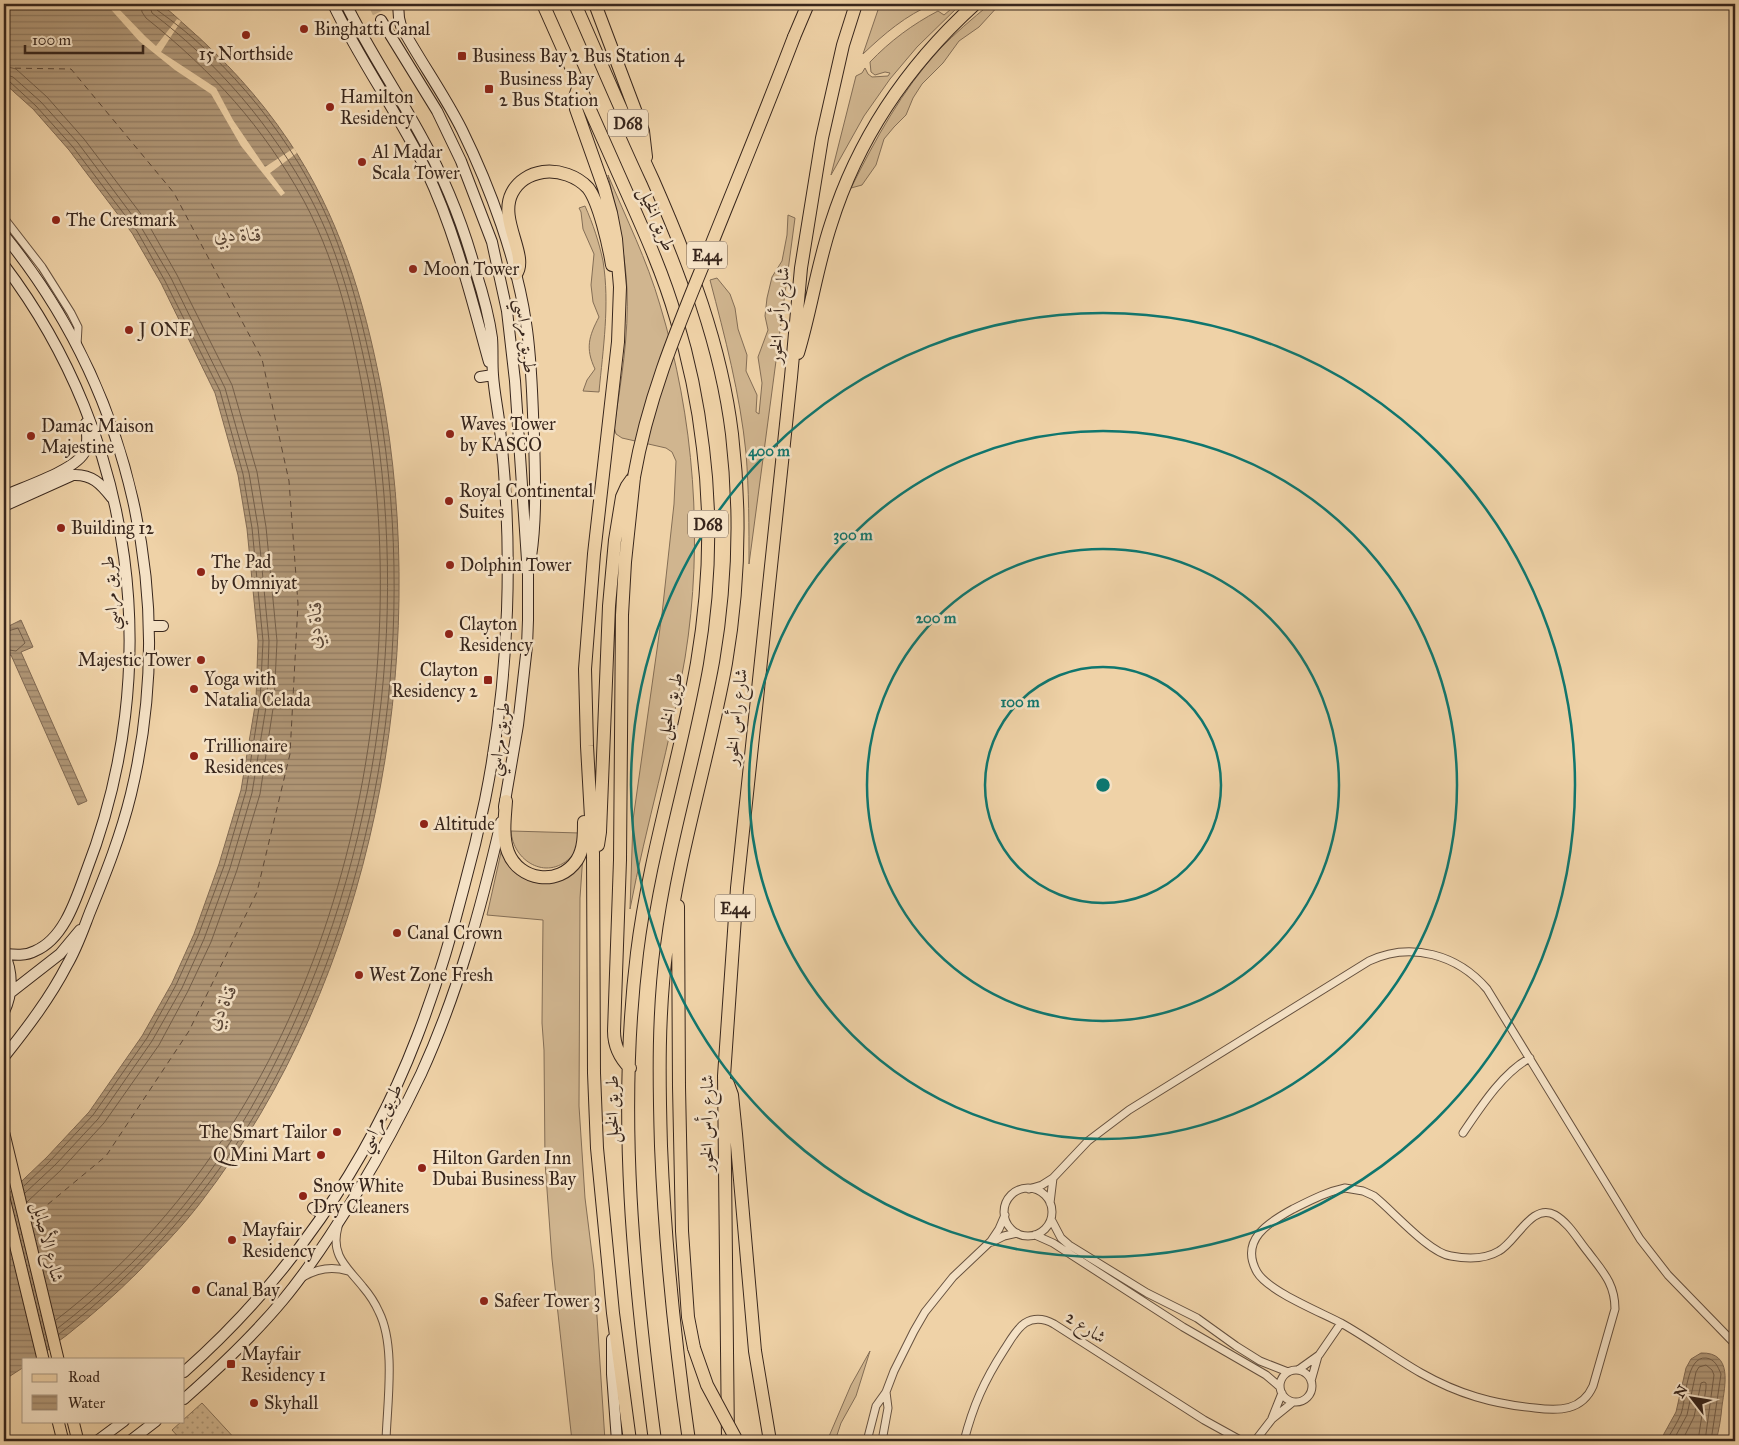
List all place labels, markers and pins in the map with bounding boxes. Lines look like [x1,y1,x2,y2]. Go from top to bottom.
place label: Binghatti Canal [314,18,430,41]
marker: Binghatti Canal [298,23,310,35]
marker: 15 Northside [240,29,252,41]
place label: 15 Northside [199,43,293,65]
place label: Business Bay 2 Bus Station 4 [472,45,685,67]
marker: Business Bay 2 Bus Station 4 [456,50,468,62]
place label: Business Bay 2 Bus Station [499,68,598,111]
marker: Business Bay 2 Bus Station [483,83,495,95]
place label: Hamilton Residency [340,86,414,129]
marker: Hamilton Residency [324,101,336,113]
place label: Al Madar Scala Tower [371,141,460,184]
marker: Al Madar Scala Tower [356,156,368,168]
place label: The Crestmark [66,209,177,231]
marker: The Crestmark [50,214,62,226]
place label: Moon Tower [423,258,519,280]
marker: Moon Tower [407,263,419,275]
place label: J ONE [137,319,192,342]
marker: J ONE [123,324,135,336]
place label: Waves Tower by KASCO [460,413,556,456]
place label: Damac Maison Majestine [41,415,154,458]
marker: Waves Tower by KASCO [444,428,456,440]
marker: Damac Maison Majestine [25,430,37,442]
place label: Royal Continental Suites [459,480,594,523]
marker: Royal Continental Suites [443,495,455,507]
place label: Building 12 [71,517,154,540]
marker: Building 12 [55,522,67,534]
place label: The Pad by Omniyat [211,551,298,594]
place label: Dolphin Tower [460,554,572,576]
marker: Dolphin Tower [444,559,456,571]
marker: The Pad by Omniyat [195,566,207,578]
place label: Clayton Residency [459,613,533,656]
marker: Clayton Residency [443,628,455,640]
place label: Majestic Tower [78,649,191,671]
marker: Majestic Tower [195,654,207,666]
place label: Clayton Residency 2 [391,659,478,702]
place label: Yoga with Natalia Celada [204,668,311,711]
marker: Clayton Residency 2 [482,674,494,686]
marker: Yoga with Natalia Celada [188,683,200,695]
place label: Trillionaire Residences [204,735,288,778]
marker: Trillionaire Residences [188,750,200,762]
centre of rings [1094,776,1112,794]
place label: Altitude [433,813,495,835]
marker: Altitude [418,818,430,830]
place label: Canal Crown [407,922,503,944]
marker: Canal Crown [391,927,403,939]
place label: West Zone Fresh [369,964,493,986]
marker: West Zone Fresh [353,969,365,981]
place label: The Smart Tailor [199,1121,327,1143]
marker: The Smart Tailor [331,1126,343,1138]
place label: Q Mini Mart [213,1144,312,1166]
place label: Hilton Garden Inn Dubai Business Bay [432,1147,576,1190]
marker: Q Mini Mart [315,1149,327,1161]
marker: Hilton Garden Inn Dubai Business Bay [416,1162,428,1174]
place label: Snow White Dry Cleaners [313,1175,409,1218]
marker: Snow White Dry Cleaners [297,1190,309,1202]
place label: Mayfair Residency [242,1219,316,1262]
marker: Mayfair Residency [226,1234,238,1246]
place label: Canal Bay [206,1279,280,1301]
marker: Canal Bay [190,1284,202,1296]
place label: Safeer Tower 3 [494,1290,600,1312]
marker: Safeer Tower 3 [478,1295,490,1307]
place label: Mayfair Residency 1 [241,1343,326,1386]
marker: Mayfair Residency 1 [225,1358,237,1370]
place label: Skyhall [264,1392,318,1414]
marker: Skyhall [248,1397,260,1409]

